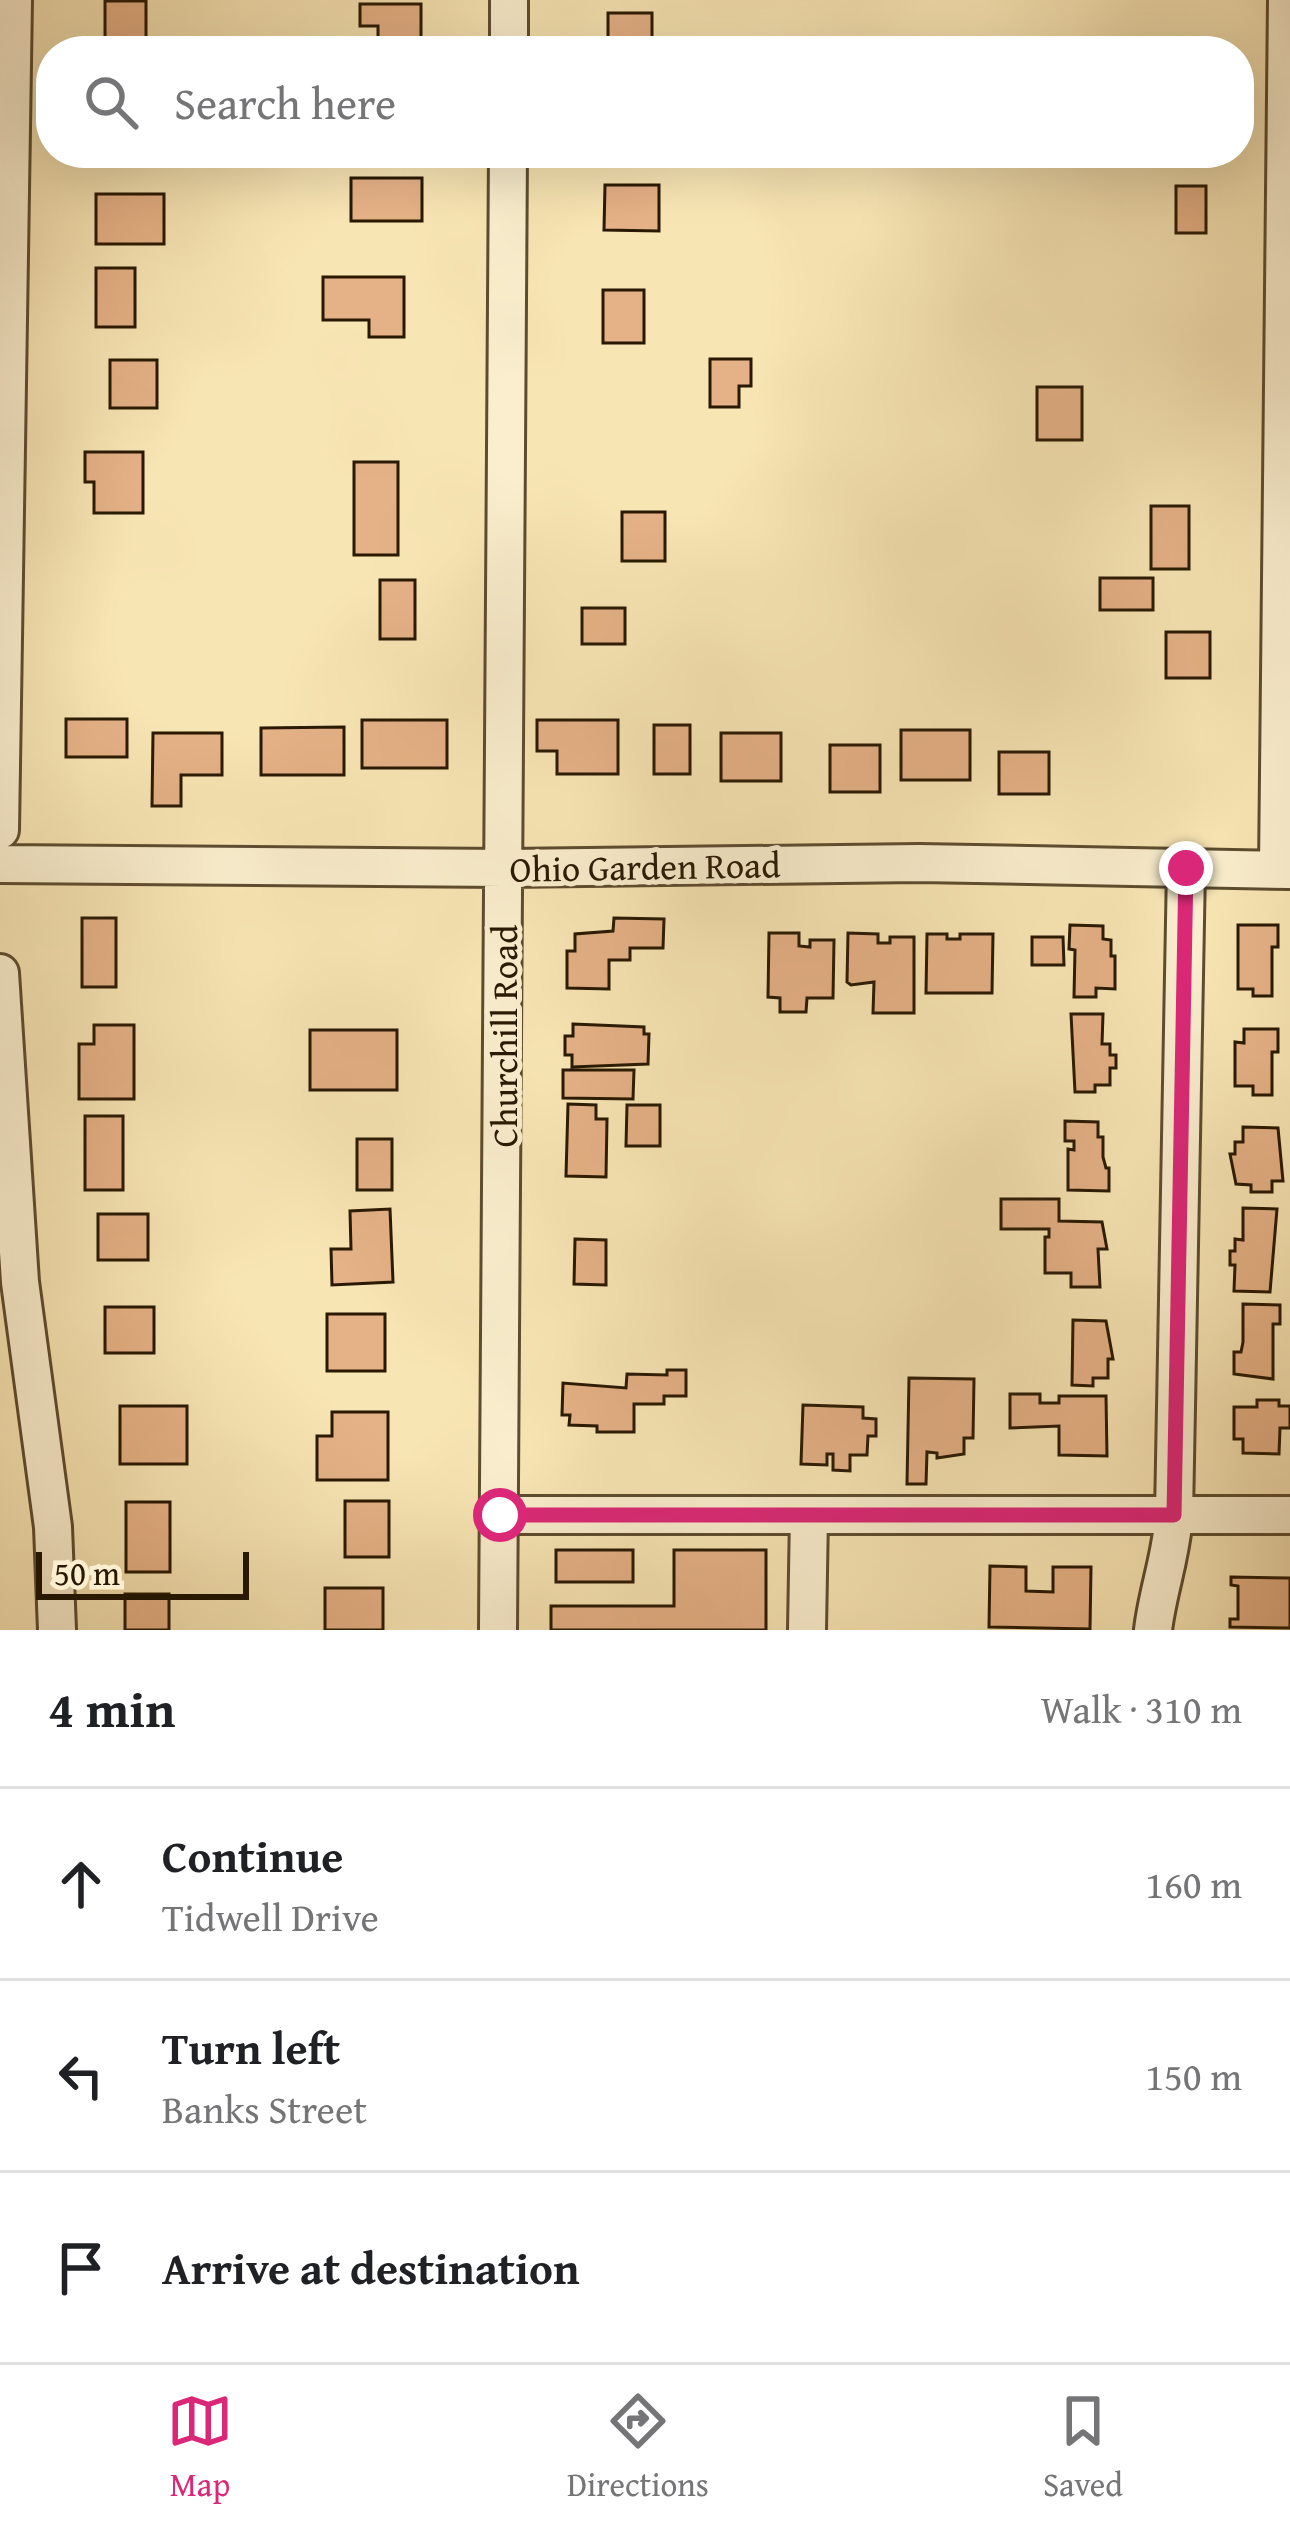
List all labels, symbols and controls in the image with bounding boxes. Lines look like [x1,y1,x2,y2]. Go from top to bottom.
search box [36,36,1254,168]
icon: search [78,69,144,135]
text: Search here [174,70,396,135]
street label: Ohio Garden Road [509,837,781,895]
route end [1159,841,1213,895]
street label: Churchill Road [477,925,530,1147]
route start [473,1488,527,1542]
scale bar [36,1546,249,1599]
text: 50 m [54,1549,120,1597]
text: 4 min [48,1671,175,1746]
text: Walk · 310 m [1041,1680,1242,1737]
text: Continue [162,1823,343,1888]
icon: ahead [48,1851,114,1917]
text: 160 m [1145,1855,1242,1912]
text: Tidwell Drive [162,1888,379,1945]
text: Turn left [162,2015,340,2080]
icon: left [48,2043,114,2109]
text: 150 m [1145,2047,1242,2104]
text: Banks Street [162,2080,367,2137]
icon: arrive [48,2235,114,2301]
text: Arrive at destination [162,2235,580,2300]
tab: Map [167,2388,233,2508]
tab: Directions [567,2388,709,2508]
tab: Saved [1043,2388,1123,2508]

